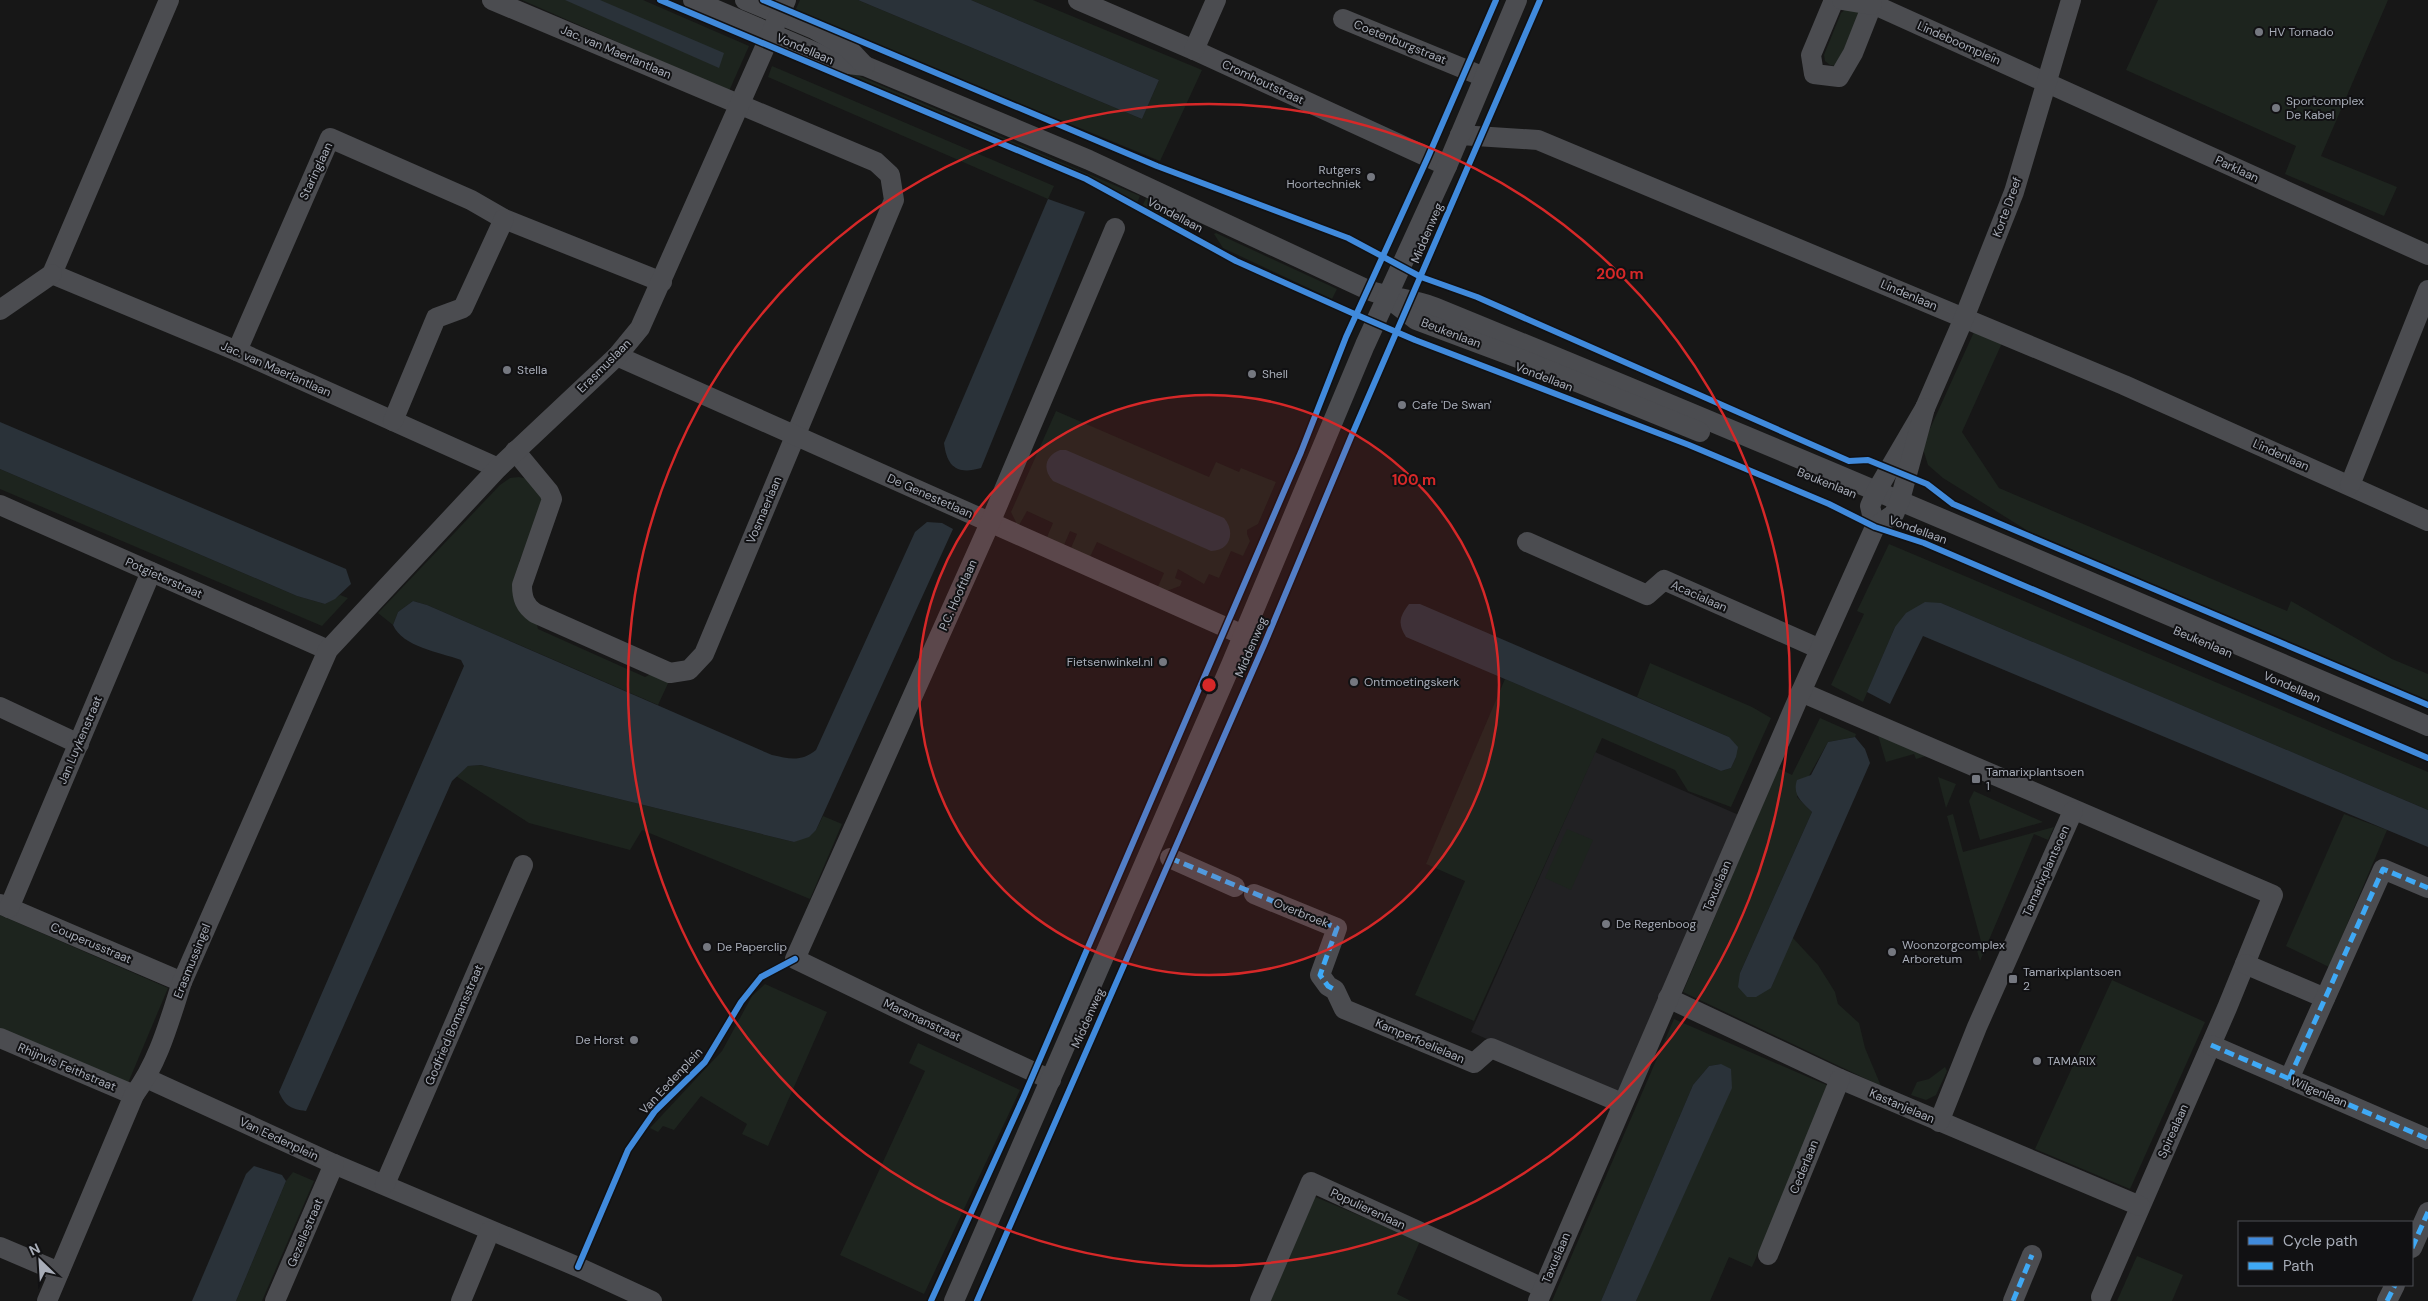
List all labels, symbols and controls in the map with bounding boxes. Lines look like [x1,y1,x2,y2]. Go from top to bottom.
street label: Coetenburgstraat [1351,16,1449,68]
street label: Lindeboomplein [1915,17,2003,69]
street label: Jac. van Maerlantlaan [558,21,674,83]
place label: HV Tornado [2269,24,2334,40]
marker: HV Tornado [2253,26,2265,38]
street label: Vondellaan [774,30,836,68]
street label: Cromhoutstraat [1219,56,1307,108]
place label: Sportcomplex De Kabel [2286,93,2364,123]
marker: Sportcomplex De Kabel [2270,102,2282,114]
street label: Staringlaan [296,140,336,202]
street label: Parklaan [2213,152,2261,186]
place label: Rutgers Hoortechniek [1286,162,1361,192]
marker: Rutgers Hoortechniek [1365,171,1377,183]
street label: Korte Dreef [1989,175,2025,239]
street label: Vondellaan [1144,194,1206,236]
street label: Middenweg [1407,200,1447,266]
text: 200 m [1596,264,1644,284]
street label: Lindenlaan [1878,276,1940,314]
street label: Beukenlaan [1419,314,1483,352]
street label: Erasmuslaan [574,336,634,396]
street label: Jac. van Maerlantlaan [218,338,334,401]
street label: Vondellaan [1513,359,1575,395]
place label: Stella [517,362,547,378]
marker: Stella [501,364,513,376]
place label: Shell [1262,366,1288,382]
marker: Shell [1246,368,1258,380]
place label: Cafe 'De Swan' [1412,397,1492,413]
marker: Cafe 'De Swan' [1396,399,1408,411]
street label: Lindenlaan [2250,435,2312,475]
street label: Beukenlaan [1795,464,1859,502]
street label: De Genestetlaan [885,470,975,522]
text: 100 m [1392,470,1436,490]
street label: Vosmaerlaan [743,474,785,546]
street label: Vondellaan [1887,512,1949,548]
street label: Potgieterstraat [123,554,205,602]
street label: P.C. Hooftlaan [935,557,981,633]
street label: Acacialaan [1668,577,1730,616]
street label: Middenweg [1231,614,1271,680]
street label: Beukenlaan [2171,622,2235,662]
place label: Fietsenwinkel.nl [1067,654,1153,670]
marker: Fietsenwinkel.nl [1157,656,1169,668]
street label: Vondellaan [2261,668,2323,706]
place label: Ontmoetingskerk [1364,674,1459,690]
centre of rings [1200,676,1218,694]
marker: Ontmoetingskerk [1348,676,1360,688]
street label: Jan Luykenstraat [54,693,106,787]
place label: Tamarixplantsoen 1 [1986,764,2084,794]
marker: Tamarixplantsoen 1 [1970,773,1982,785]
street label: Tamarixplantsoen [2019,823,2073,919]
street label: Taxuslaan [1699,858,1735,914]
street label: Overbroek [1271,895,1331,931]
place label: De Regenboog [1616,916,1696,932]
marker: De Regenboog [1600,918,1612,930]
street label: Couperusstraat [48,919,134,967]
street label: Erasmussingel [170,921,214,1001]
place label: Woonzorgcomplex Arboretum [1902,937,2005,967]
place label: De Paperclip [717,939,787,955]
marker: De Paperclip [701,941,713,953]
marker: Woonzorgcomplex Arboretum [1886,946,1898,958]
street label: Godfried Bomansstraat [421,962,487,1088]
place label: Tamarixplantsoen 2 [2023,964,2121,994]
marker: Tamarixplantsoen 2 [2007,973,2019,985]
street label: Middenweg [1068,985,1108,1051]
street label: Marsmanstraat [881,995,964,1045]
street label: Kamperfoelielaan [1373,1015,1467,1067]
place label: De Horst [576,1032,624,1048]
marker: De Horst [628,1034,640,1046]
street label: Rhijnvis Feithstraat [16,1039,119,1095]
street label: Van Eedenplein [636,1044,706,1118]
place label: TAMARIX [2047,1053,2096,1069]
marker: TAMARIX [2031,1055,2043,1067]
street label: Wilgenlaan [2288,1073,2350,1111]
street label: Kastanjelaan [1867,1085,1937,1127]
street label: Spirealaan [2154,1101,2192,1161]
street label: Van Eedenplein [237,1114,321,1164]
street label: Cederlaan [1786,1138,1822,1196]
street label: Populierenlaan [1328,1185,1408,1233]
street label: Gezellestraat [283,1196,327,1270]
legend [2238,1221,2413,1286]
street label: Taxuslaan [1538,1230,1574,1286]
text: Cycle path [2283,1231,2358,1251]
north arrow [15,1236,65,1286]
text: N [26,1239,43,1260]
text: Path [2283,1256,2314,1276]

